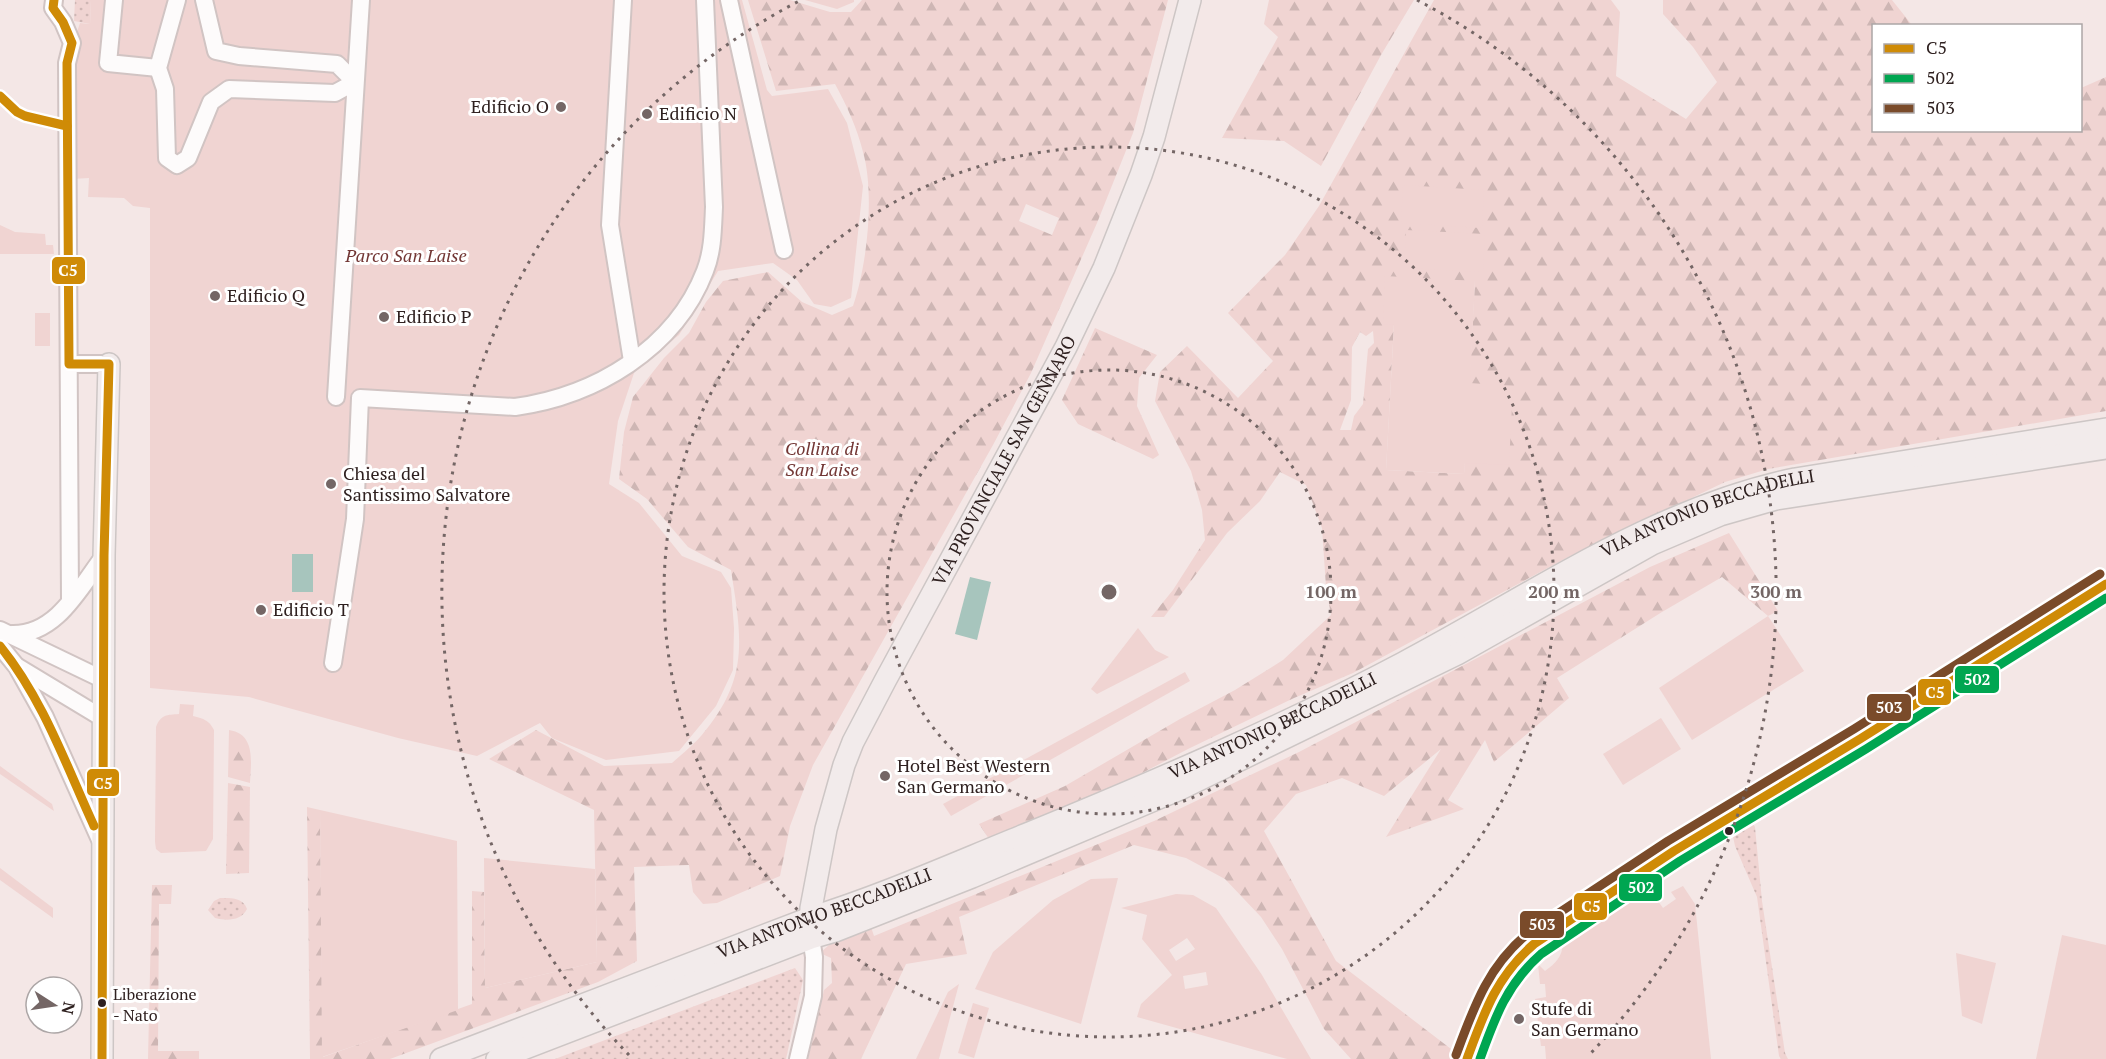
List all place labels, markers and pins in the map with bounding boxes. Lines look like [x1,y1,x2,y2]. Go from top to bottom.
place label: Edificio O [471,94,549,118]
marker: Edificio O [554,100,568,114]
place label: Edificio N [659,101,737,125]
marker: Edificio N [640,107,654,121]
place label: Edificio Q [227,283,306,307]
marker: Edificio Q [208,289,222,303]
place label: Edificio P [396,304,472,328]
marker: Edificio P [377,310,391,324]
place label: Chiesa del Santissimo Salvatore [343,461,510,506]
marker: Chiesa del Santissimo Salvatore [324,477,338,491]
centre of rings [1099,582,1119,602]
place label: Edificio T [273,597,349,621]
marker: Edificio T [254,603,268,617]
place label: Hotel Best Western San Germano [897,753,1050,798]
marker: Hotel Best Western San Germano [878,769,892,783]
unlabelled marker [1723,825,1735,837]
place label: Liberazione - Nato [113,983,197,1026]
place label: Stufe di San Germano [1531,996,1638,1041]
marker: Liberazione - Nato [96,997,108,1009]
marker: Stufe di San Germano [1512,1012,1526,1026]

